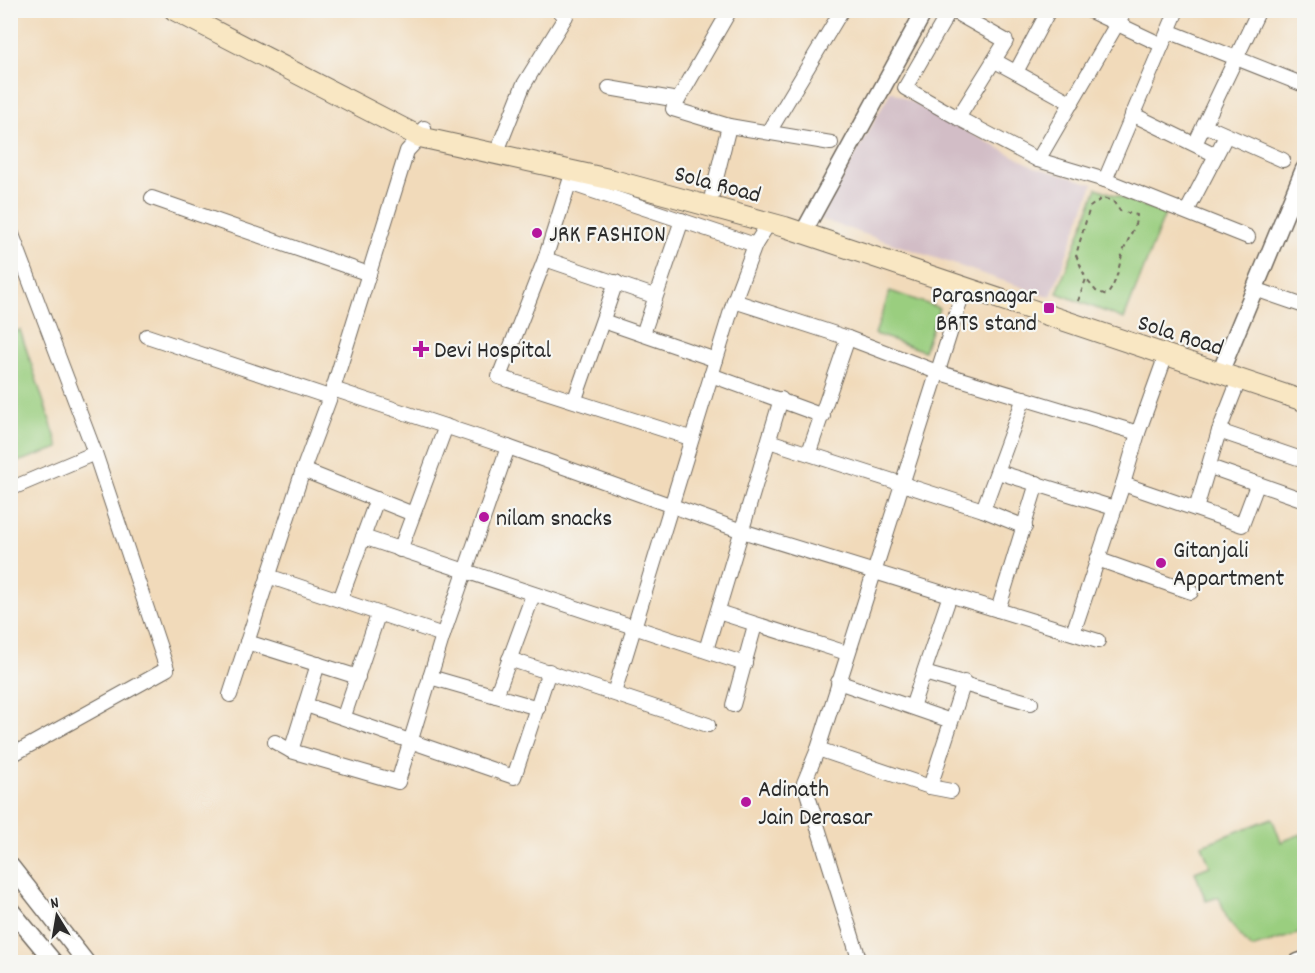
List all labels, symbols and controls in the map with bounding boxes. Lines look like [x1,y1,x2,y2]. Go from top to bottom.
street label: Sola Road [670,158,764,214]
place label: JRK FASHION [549,219,666,253]
marker: JRK FASHION [530,226,544,240]
place label: Parasnagar BRTS stand [932,280,1037,342]
marker: Parasnagar BRTS stand [1042,301,1056,315]
street label: Sola Road [1133,307,1227,367]
place label: Devi Hospital [434,335,551,369]
marker: Devi Hospital [412,340,430,358]
place label: nilam snacks [496,503,612,537]
marker: nilam snacks [477,510,491,524]
place label: Gitanjali Appartment [1173,535,1284,597]
marker: Gitanjali Appartment [1154,556,1168,570]
place label: Adinath Jain Derasar [758,774,872,836]
marker: Adinath Jain Derasar [739,795,753,809]
north arrow [27,886,87,946]
text: N [49,892,61,916]

